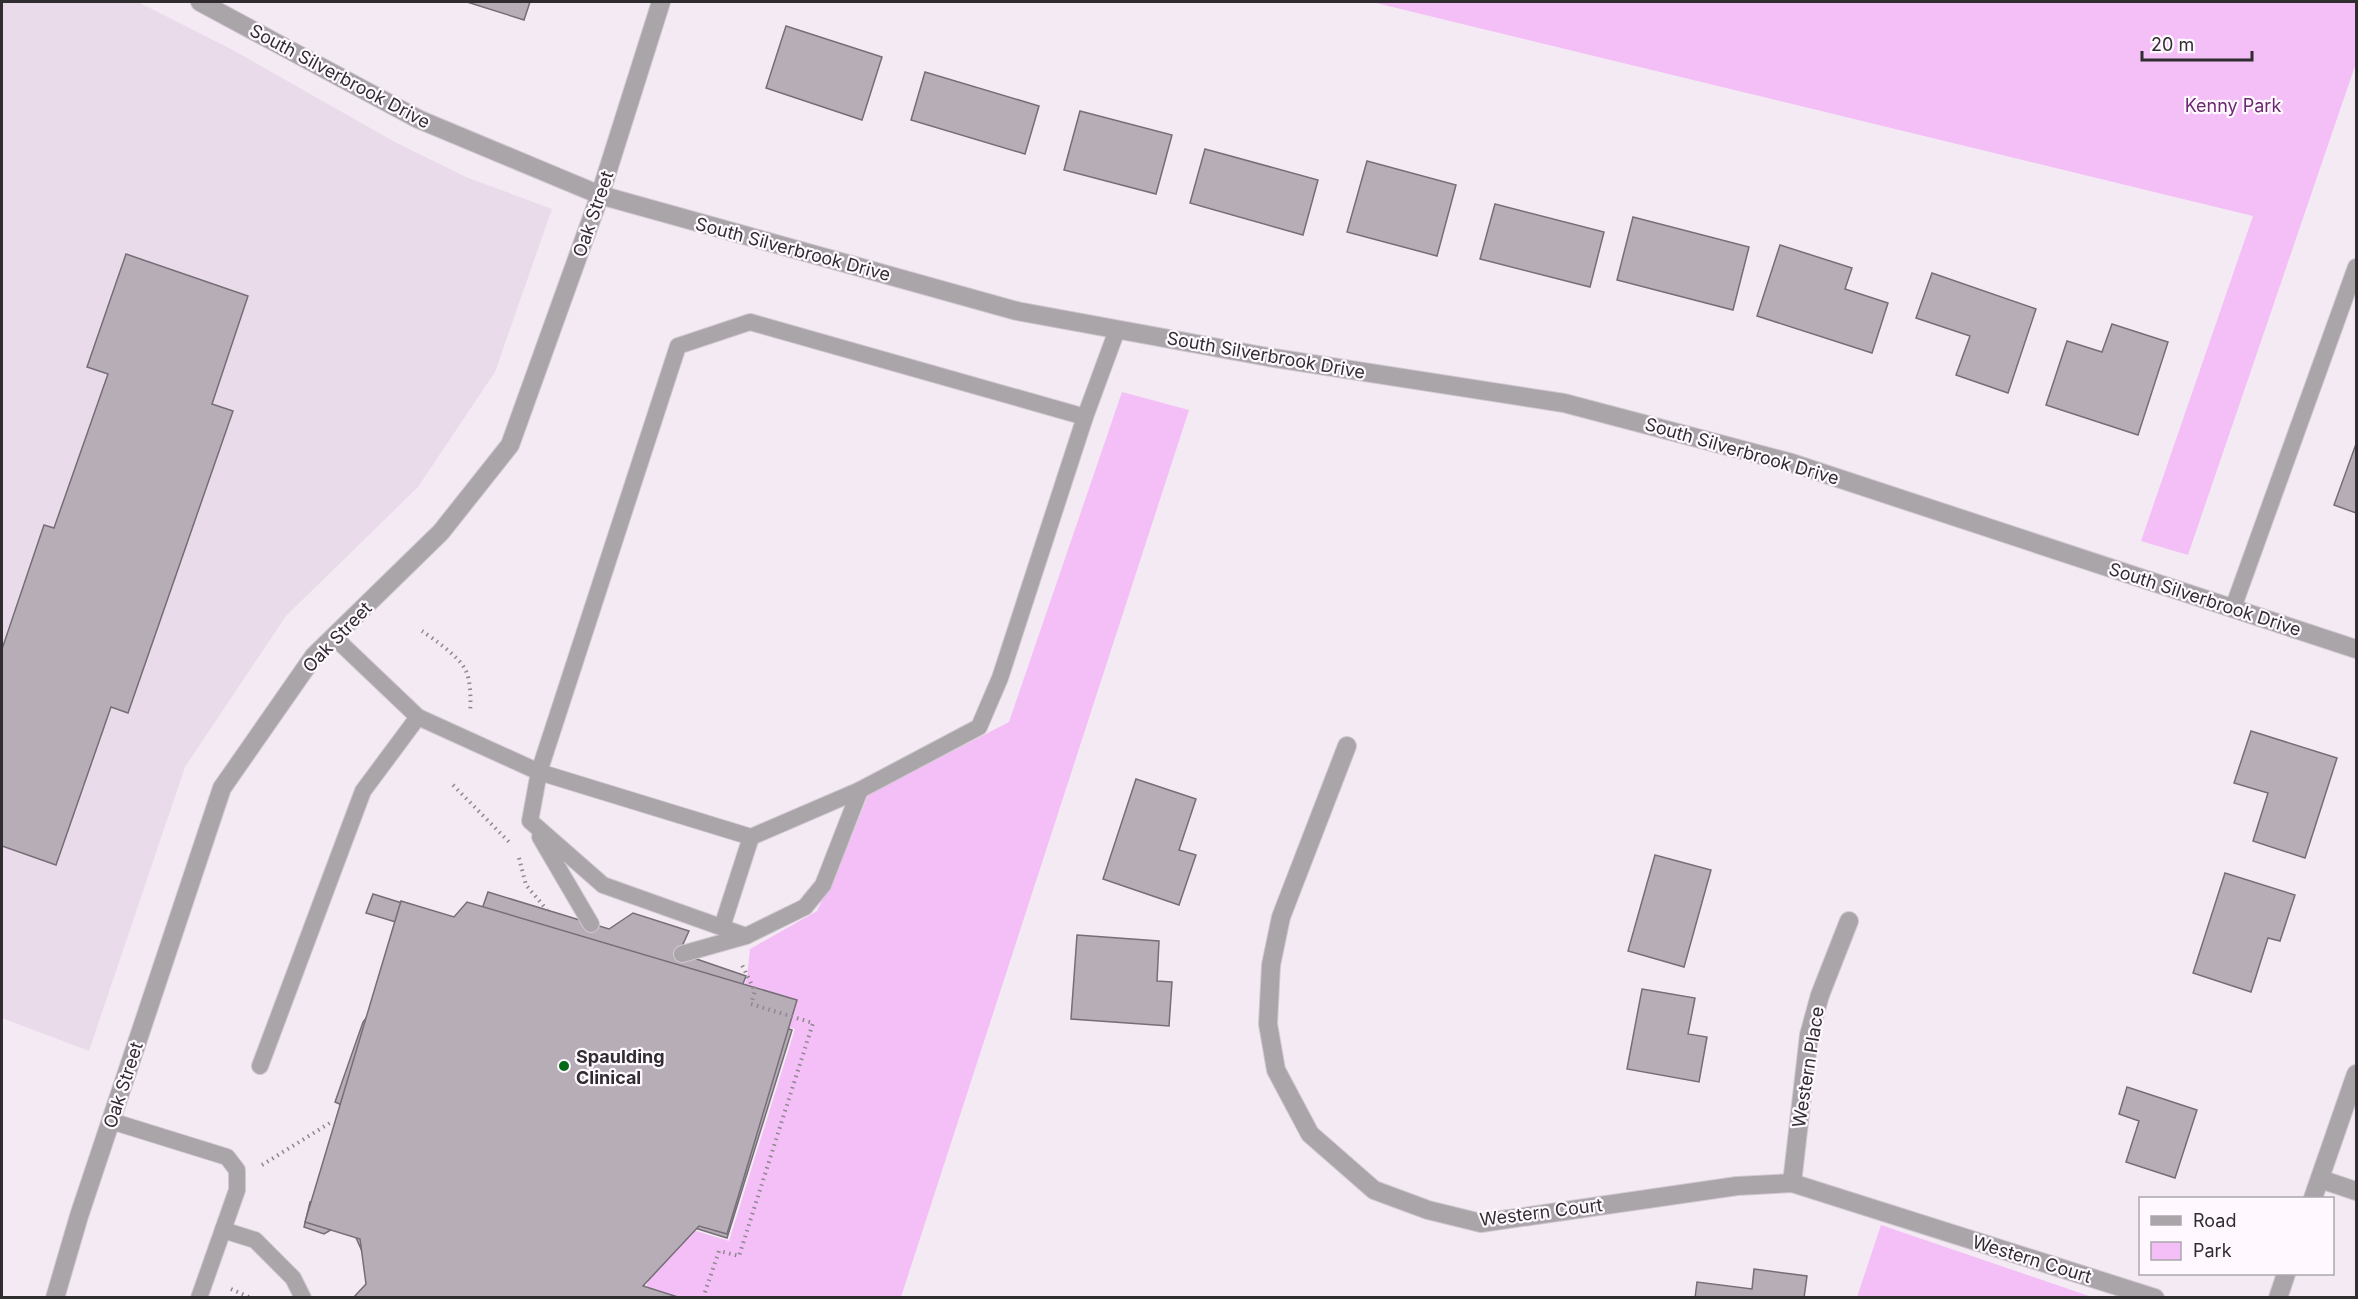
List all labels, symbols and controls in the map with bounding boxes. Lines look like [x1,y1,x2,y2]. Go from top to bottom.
street label: South Silverbrook Drive [246,20,434,132]
scale bar [2142,24,2252,62]
text: 20 m [2151,34,2194,55]
park label: Kenny Park [2185,95,2281,116]
street label: Oak Street [568,168,618,260]
street label: South Silverbrook Drive [693,213,893,285]
street label: South Silverbrook Drive [1165,327,1367,383]
street label: South Silverbrook Drive [1643,413,1841,489]
street label: South Silverbrook Drive [2106,558,2304,640]
street label: Oak Street [298,597,376,677]
street label: Western Place [1788,1005,1828,1129]
street label: Oak Street [99,1039,147,1131]
place label: Spaulding Clinical [576,1046,665,1088]
marker: Spaulding Clinical [557,1059,571,1073]
street label: Western Court [1479,1194,1604,1230]
legend [2139,1197,2334,1275]
text: Road [2193,1210,2236,1231]
street label: Western Court [1970,1231,2094,1287]
text: Park [2193,1240,2232,1261]

